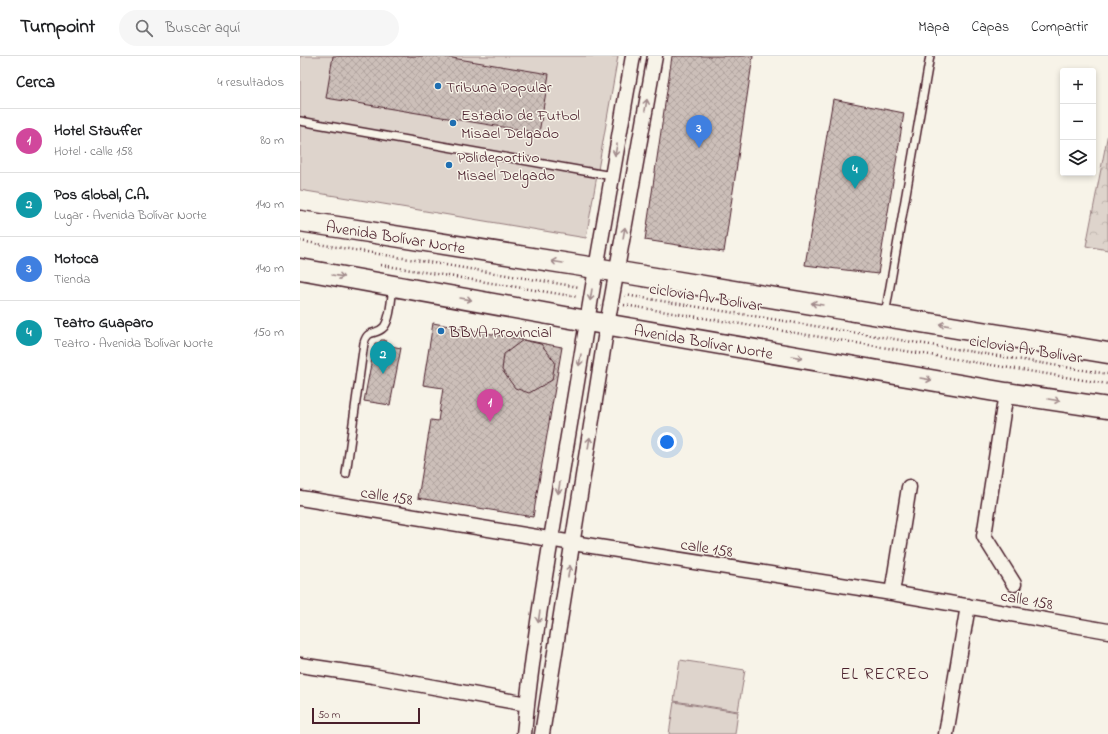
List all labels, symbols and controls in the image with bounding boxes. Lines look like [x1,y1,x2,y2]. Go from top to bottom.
search box [119,10,399,46]
text: Turnpoint [20,14,95,41]
icon: search [133,17,155,39]
text: Buscar aquí [165,17,240,39]
text: Mapa [918,17,950,38]
text: Capas [972,17,1009,38]
text: Compartir [1031,17,1088,38]
map controls [1060,68,1096,176]
button: + [1060,68,1096,104]
text: Cerca [16,70,55,95]
text: 4 resultados [217,73,284,92]
place label: Tribuna Popular [446,76,552,100]
marker: Tribuna Popular [433,81,443,91]
one-way arrow [643,99,651,112]
place label: Estadio de Futbol Misael Delgado [461,104,580,146]
button: − [1060,104,1096,140]
pin: 3 [686,115,712,148]
marker: Estadio de Futbol Misael Delgado [448,118,458,128]
text: Hotel Stauffer [54,120,142,142]
text: 1 [27,131,31,150]
text: 80 m [260,131,284,150]
button: layers [1060,140,1096,176]
text: Hotel · calle 158 [54,142,133,161]
one-way arrow [612,143,620,156]
place label: Polideportivo Misael Delgado [457,146,555,188]
pin: 4 [842,156,868,189]
marker: Polideportivo Misael Delgado [444,160,454,170]
text: Pos Global, C.A. [54,184,149,206]
text: 2 [26,195,32,214]
text: 140 m [256,195,284,214]
text: Lugar · Avenida Bolívar Norte [54,206,207,225]
street label: Avenida Bolívar Norte [324,215,468,261]
one-way arrow [620,227,628,240]
text: Motoca [54,248,99,270]
one-way arrow [551,258,564,266]
text: 3 [26,259,32,278]
text: 140 m [256,259,284,278]
text: Tienda [54,270,90,289]
one-way arrow [332,272,345,280]
street label: ciclovia Av Bolivar [648,277,764,319]
one-way arrow [587,288,595,301]
one-way arrow [459,295,472,303]
one-way arrow [811,300,824,308]
text: Teatro Guaparo [54,312,153,334]
street label: Avenida Bolívar Norte [632,319,776,367]
place label: BBVA Provincial [448,321,552,345]
one-way arrow [939,321,952,329]
text: 4 [26,323,32,342]
text: 150 m [253,323,284,342]
marker: BBVA Provincial [436,326,446,336]
street label: ciclovia Av Bolivar [968,329,1084,371]
text: Teatro · Avenida Bolívar Norte [54,334,213,353]
pin: 2 [370,341,396,374]
one-way arrow [576,353,584,366]
one-way arrow [791,353,804,361]
one-way arrow [919,375,932,383]
pin: 1 [477,389,503,422]
one-way arrow [1047,396,1060,404]
your location [657,432,677,452]
one-way arrow [585,437,593,450]
street label: calle 158 [359,481,415,513]
one-way arrow [555,481,563,494]
street label: calle 158 [679,533,735,565]
one-way arrow [565,565,573,578]
street label: calle 158 [999,585,1055,617]
one-way arrow [535,610,543,623]
district label: EL RECREO [840,662,930,687]
scale bar [312,706,420,725]
text: 50 m [318,707,340,723]

